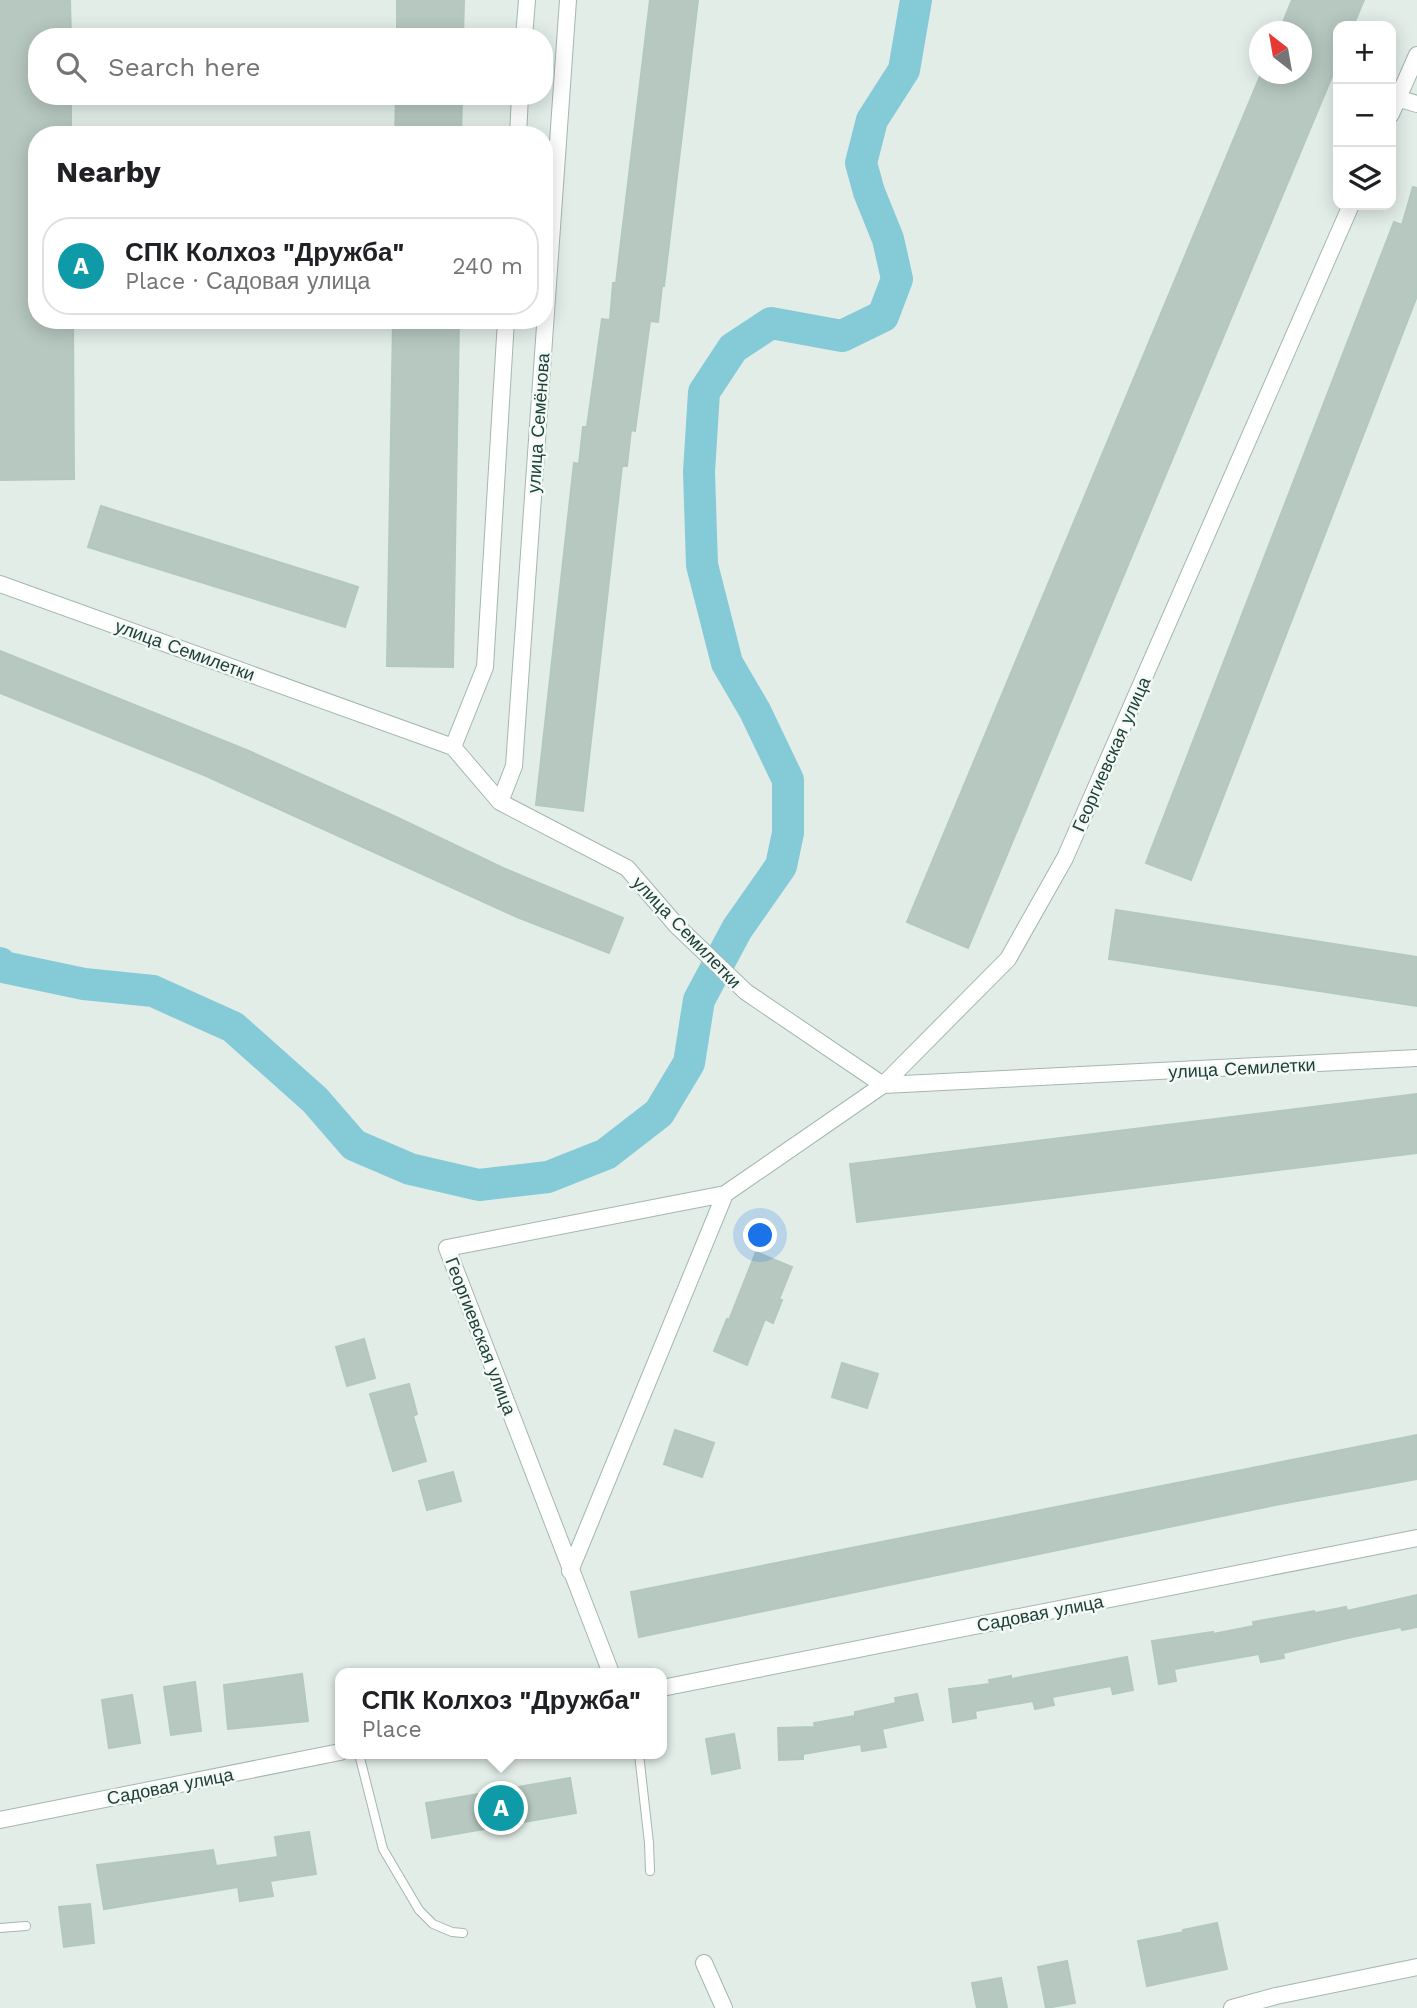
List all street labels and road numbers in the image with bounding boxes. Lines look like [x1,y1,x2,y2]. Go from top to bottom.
street label: улица Семёнова [523,351,553,494]
street label: улица Семилетки [112,615,258,685]
street label: Георгиевская улица [1067,672,1155,835]
street label: улица Семилетки [628,872,746,992]
street label: улица Семилетки [1168,1054,1316,1082]
street label: Георгиевская улица [441,1254,521,1419]
street label: Садовая улица [975,1590,1106,1636]
street label: Садовая улица [105,1763,236,1809]

